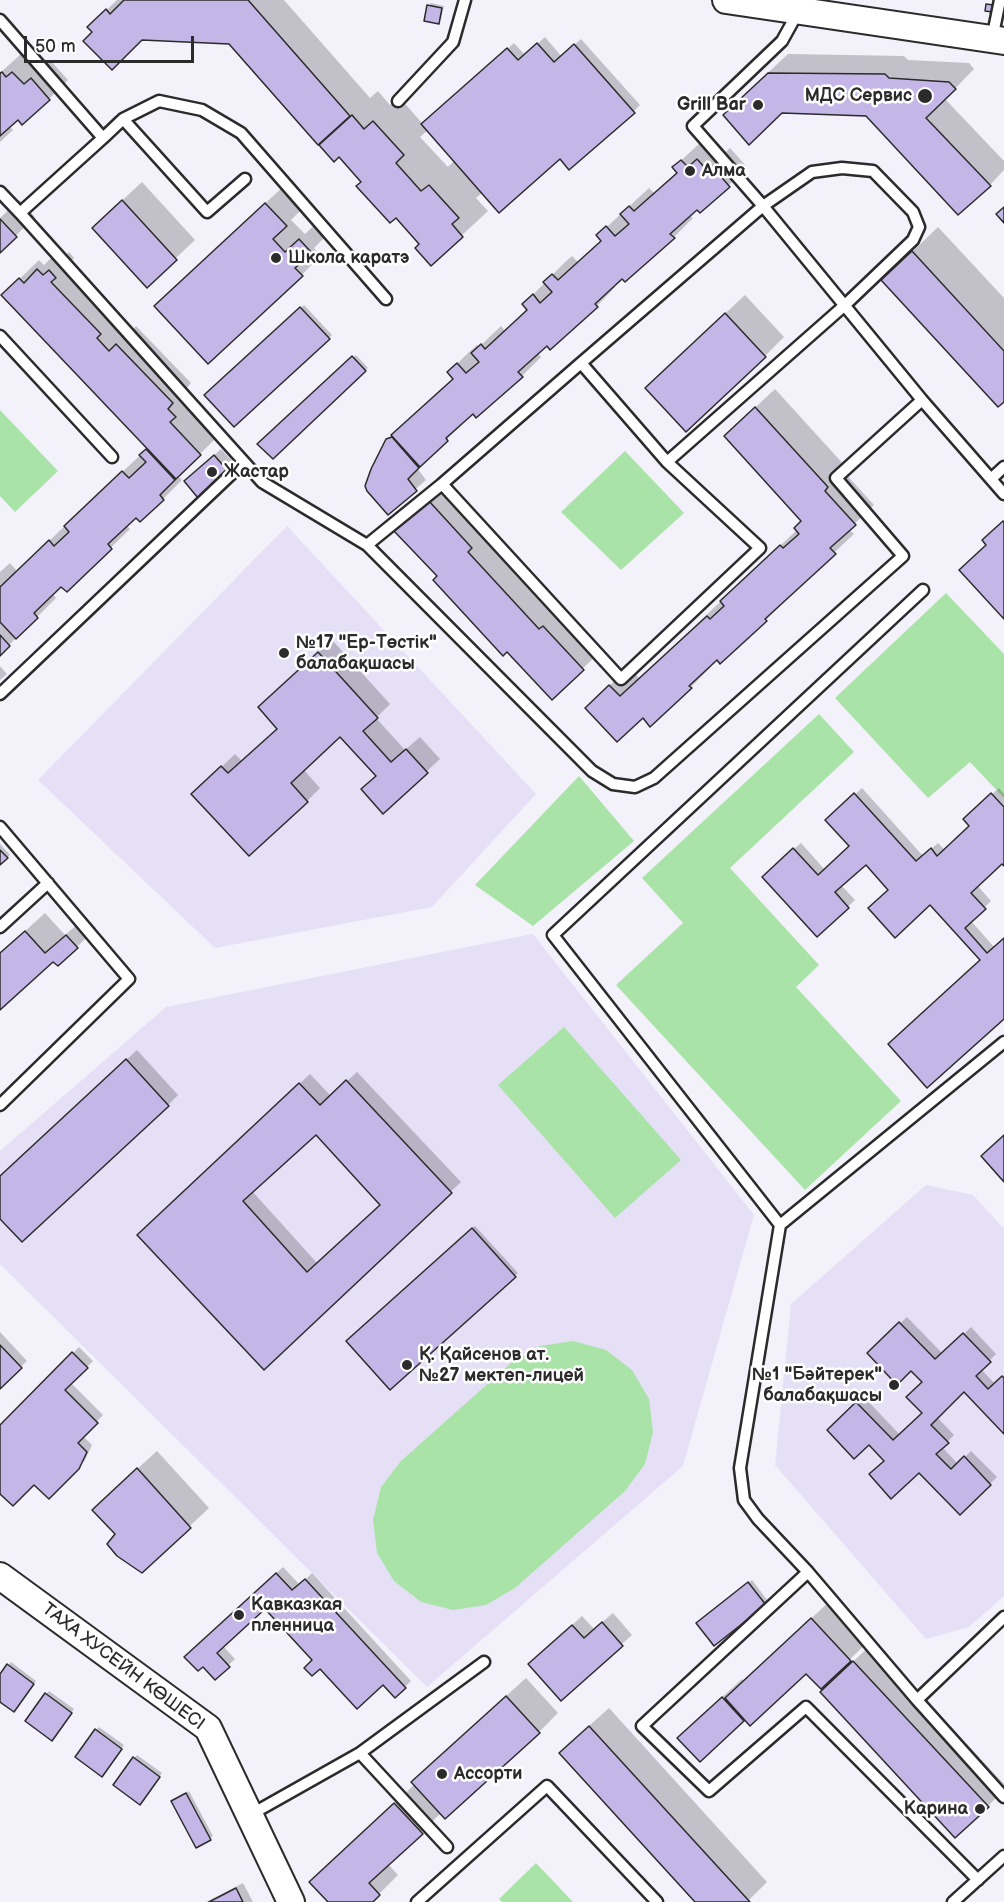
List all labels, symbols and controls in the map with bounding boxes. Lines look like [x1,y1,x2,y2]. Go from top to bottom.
scale bar [27,24,196,62]
text: 50 m [35,36,76,57]
place label: МДС Сервис [805,85,912,107]
marker: МДС Сервис [916,87,934,105]
place label: Grill Bar [677,94,746,116]
marker: Grill Bar [751,98,765,112]
place label: Алма [702,160,746,182]
marker: Алма [683,164,697,178]
place label: Школа каратэ [288,247,409,269]
marker: Школа каратэ [269,251,283,265]
place label: Жастар [224,461,289,483]
marker: Жастар [205,465,219,479]
place label: №17 "Ер-Төстік" балабақшасы [296,632,437,674]
marker: №17 "Ер-Төстік" балабақшасы [277,646,291,660]
place label: Қ. Қайсенов ат. №27 мектеп-лицей [419,1344,584,1386]
marker: Қ. Қайсенов ат. №27 мектеп-лицей [400,1358,414,1372]
place label: №1 "Бәйтерек" балабақшасы [752,1364,882,1406]
marker: №1 "Бәйтерек" балабақшасы [887,1378,901,1392]
place label: Кавказкая пленница [251,1594,342,1636]
street label: ТАХА ХУСЕЙН КӨШЕСІ [37,1599,209,1735]
marker: Кавказкая пленница [232,1608,246,1622]
place label: Ассорти [454,1763,522,1785]
marker: Ассорти [435,1767,449,1781]
place label: Карина [904,1798,968,1820]
marker: Карина [973,1802,987,1816]

